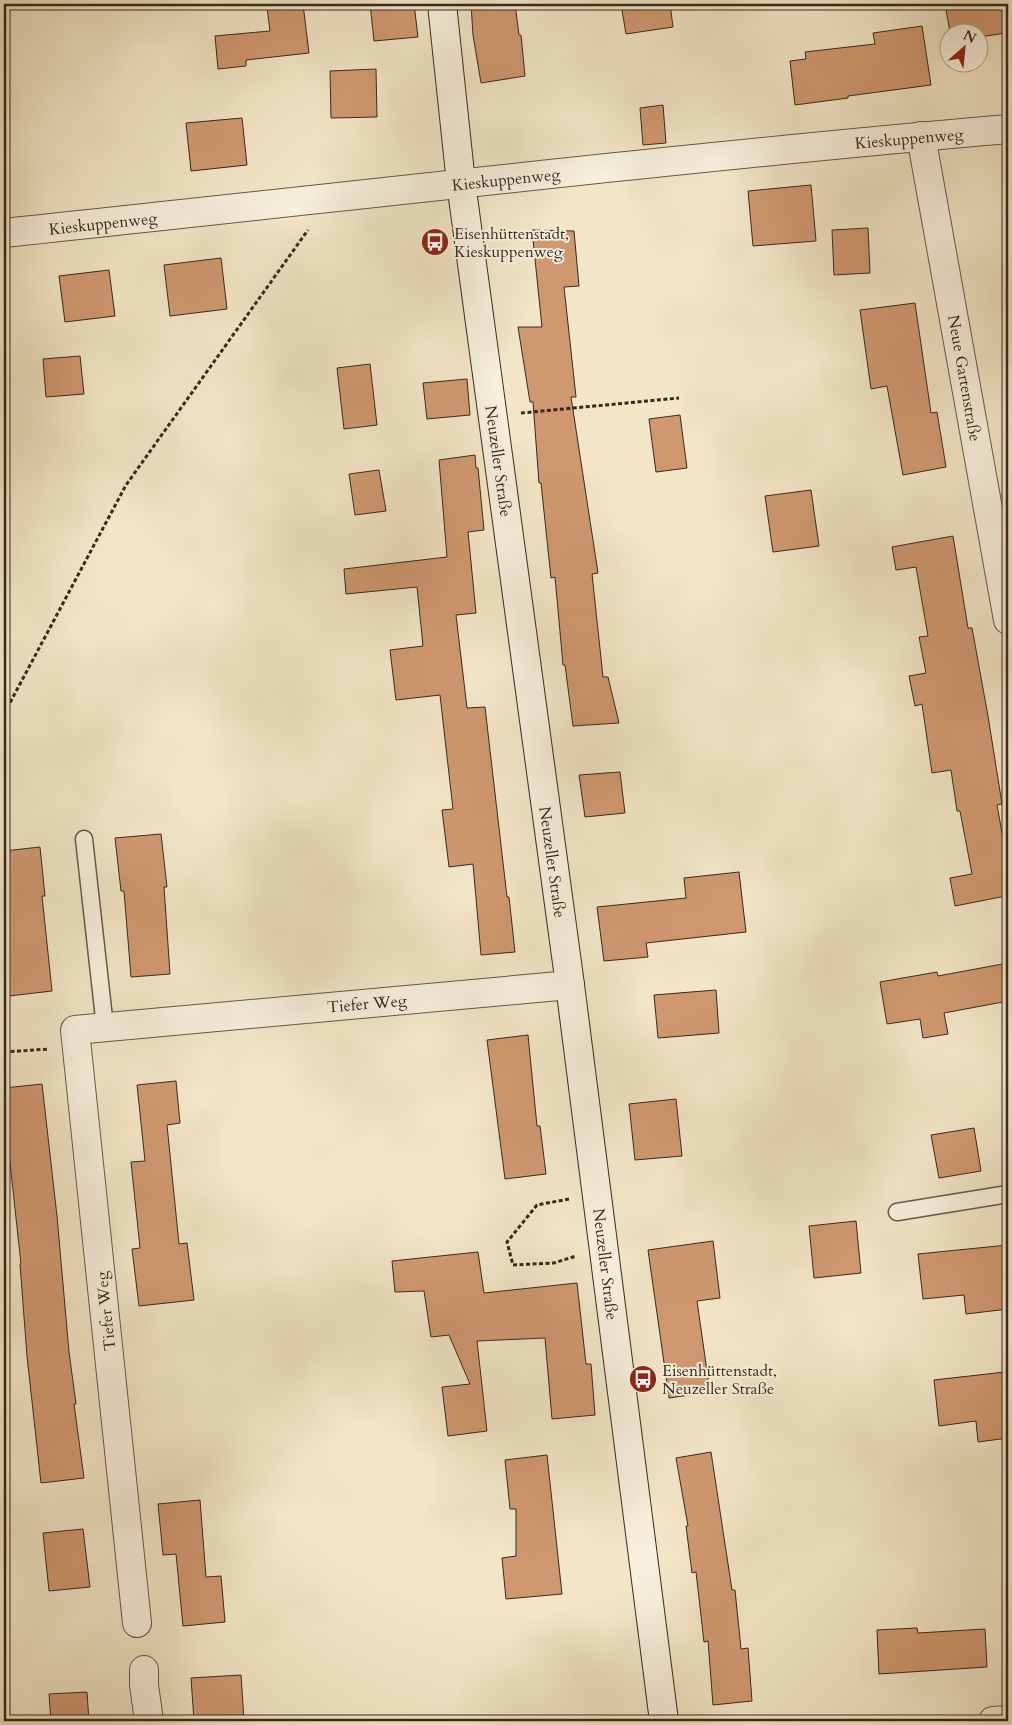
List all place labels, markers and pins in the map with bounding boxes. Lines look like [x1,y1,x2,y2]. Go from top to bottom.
place label: Eisenhüttenstadt, Kieskuppenweg [454,223,569,263]
bus stop icon: Eisenhüttenstadt, Kieskuppenweg [420,227,450,257]
place label: Eisenhüttenstadt, Neuzeller Straße [662,1360,777,1400]
bus stop icon: Eisenhüttenstadt, Neuzeller Straße [628,1364,658,1394]

